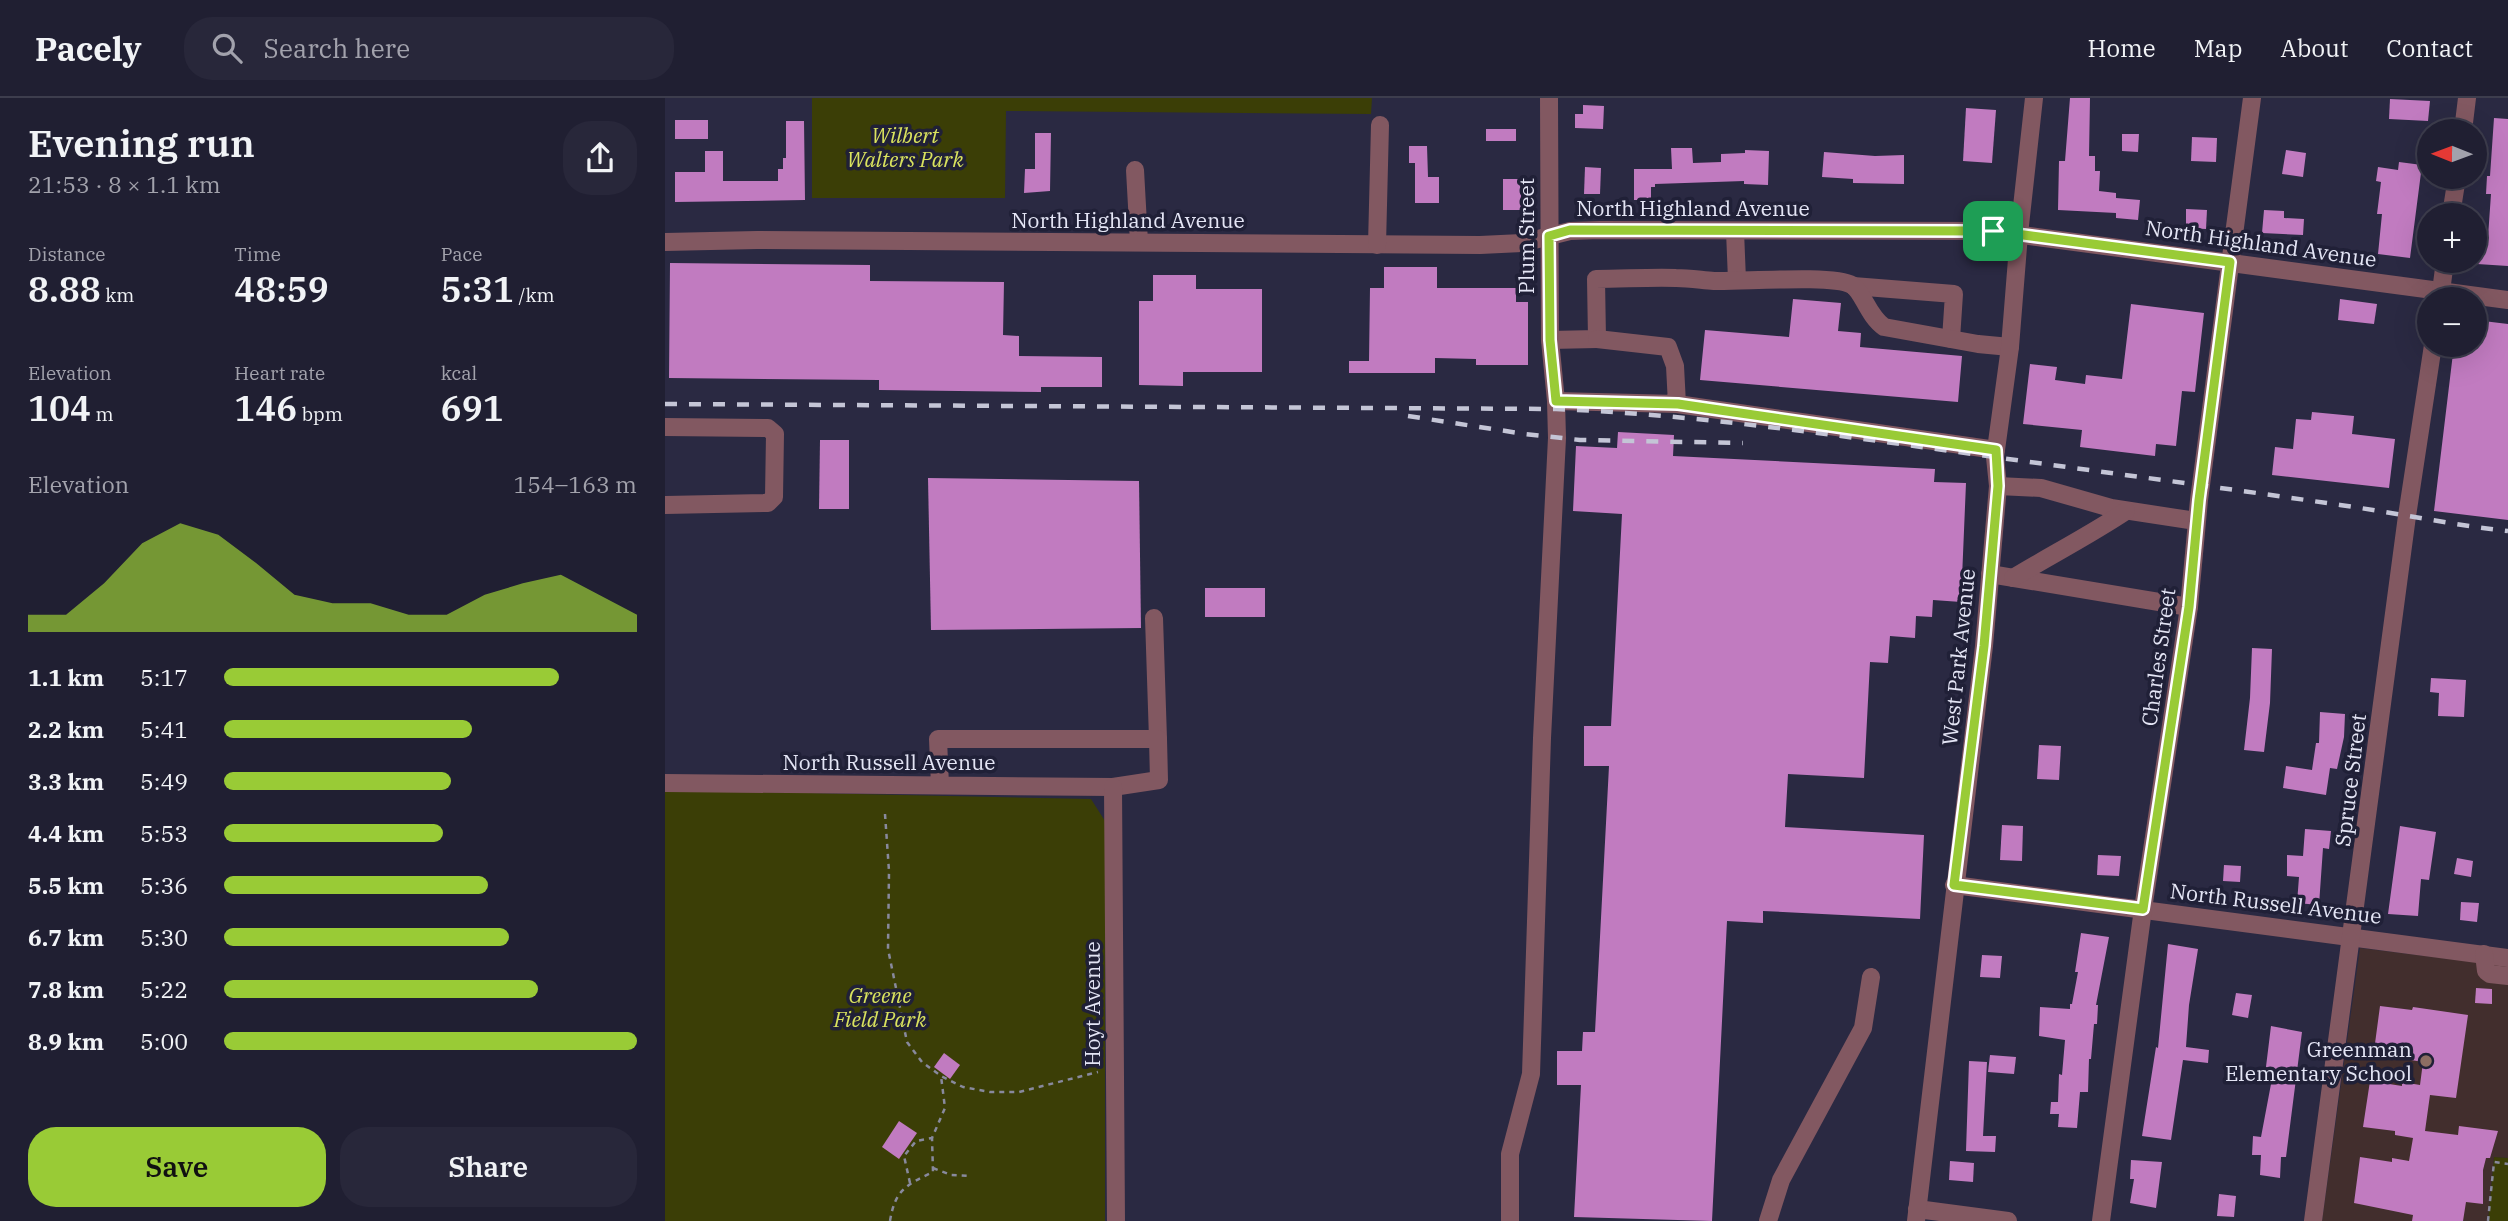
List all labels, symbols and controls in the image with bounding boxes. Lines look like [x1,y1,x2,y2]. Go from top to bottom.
search box [184,17,674,80]
text: Pacely [35,27,142,70]
icon: search [208,29,246,67]
text: Search here [264,31,410,65]
text: Home [2088,32,2156,64]
text: Map [2194,32,2242,64]
text: About [2280,32,2348,64]
text: Contact [2386,32,2473,64]
text: Evening run [28,118,255,167]
north arrow [2417,119,2487,189]
map controls [2417,119,2487,357]
button: share [563,121,637,195]
park label: Wilbert Walters Park [846,121,964,173]
text: 21:53 · 8 × 1.1 km [28,169,221,199]
street label: Plum Street [1512,178,1540,294]
street label: North Highland Avenue [1576,194,1810,222]
pin [1963,201,2023,261]
button: + [2417,203,2487,273]
street label: North Highland Avenue [1011,206,1245,234]
icon: arrive [1974,212,2012,250]
street label: North Highland Avenue [2144,213,2378,273]
text: Distance [28,242,106,266]
text: Time [234,242,281,266]
text: Pace [441,242,482,266]
text: 8.88 [28,266,101,312]
text: 48:59 [234,266,329,312]
text: 5:31 [441,266,514,312]
text: km [101,283,134,307]
text: /km [514,283,555,307]
button: − [2417,287,2487,357]
text: Elevation [28,361,112,385]
text: Heart rate [234,361,325,385]
text: kcal [441,361,477,385]
text: 104 [28,385,91,431]
text: 146 [234,385,297,431]
text: 691 [441,385,504,431]
text: m [91,402,114,426]
text: bpm [297,402,343,426]
text: Elevation [28,469,129,499]
text: 154–163 m [513,469,637,499]
street label: West Park Avenue [1935,567,1981,747]
street label: Charles Street [2134,586,2182,728]
text: 1.1 km [28,662,104,692]
text: 5:17 [140,662,188,692]
street label: Spruce Street [2328,712,2372,848]
text: 2.2 km [28,714,104,744]
text: 5:41 [140,714,188,744]
street label: North Russell Avenue [783,748,995,776]
text: 3.3 km [28,766,104,796]
text: 5:49 [140,766,188,796]
text: 4.4 km [28,818,104,848]
text: 5:53 [140,818,188,848]
text: 5.5 km [28,870,104,900]
text: 5:36 [140,870,188,900]
street label: North Russell Avenue [2169,876,2383,930]
text: 6.7 km [28,922,104,952]
text: 5:30 [140,922,188,952]
street label: Hoyt Avenue [1078,941,1106,1067]
text: 7.8 km [28,974,104,1004]
text: 5:22 [140,974,188,1004]
park label: Greene Field Park [833,981,927,1033]
text: 8.9 km [28,1026,104,1056]
text: 5:00 [140,1026,188,1056]
place label: Greenman Elementary School [2225,1035,2412,1087]
marker: Greenman Elementary School [2418,1053,2434,1069]
button: Save [28,1127,326,1207]
button: Share [340,1127,637,1207]

